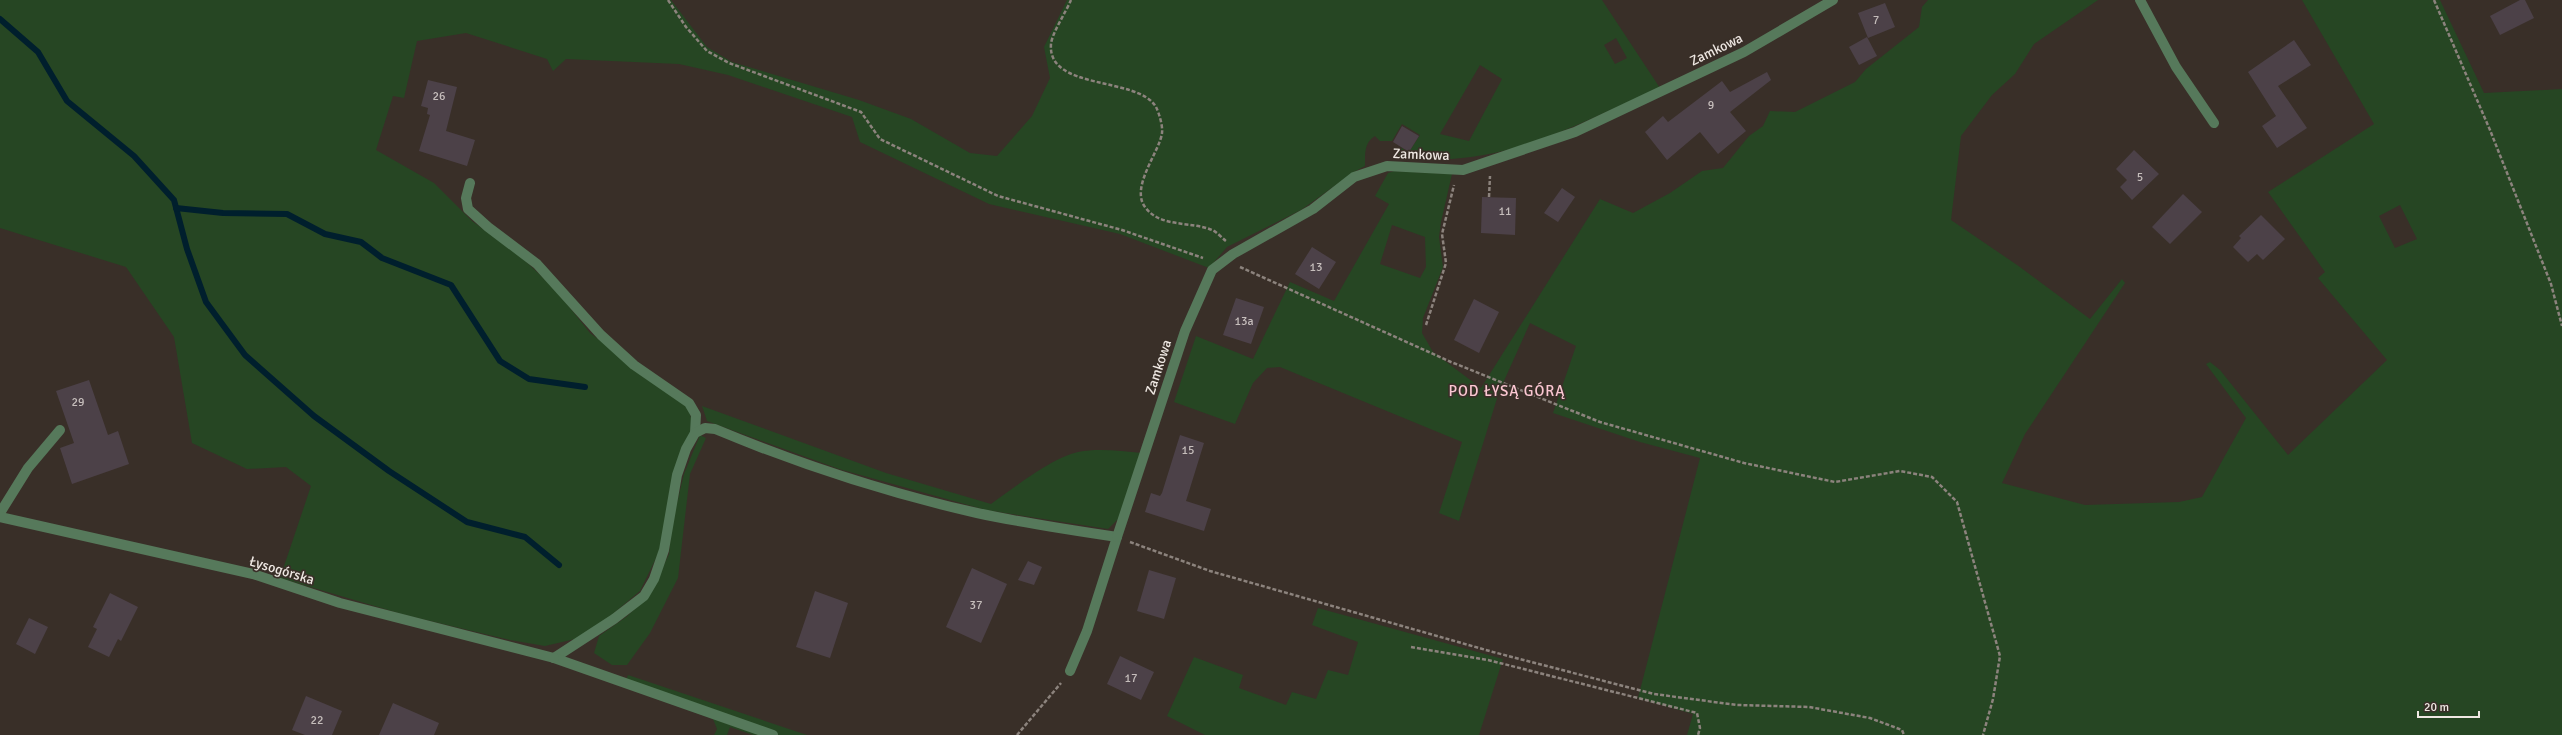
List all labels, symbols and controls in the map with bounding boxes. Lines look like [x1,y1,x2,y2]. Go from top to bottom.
house number: 7 [1873,13,1879,28]
street label: Zamkowa [1687,29,1746,70]
house number: 26 [433,89,445,104]
house number: 9 [1708,98,1714,113]
street label: Zamkowa [1392,145,1450,164]
house number: 5 [2137,170,2143,185]
house number: 11 [1499,204,1511,219]
house number: 13 [1310,260,1322,275]
house number: 13a [1234,314,1254,329]
street label: Zamkowa [1142,337,1175,397]
district label: POD ŁYSĄ GÓRĄ [1448,381,1566,400]
house number: 29 [72,395,84,410]
house number: 15 [1182,443,1194,458]
street label: Łysogórska [247,553,316,588]
house number: 37 [970,598,982,613]
house number: 17 [1125,671,1137,686]
scale bar [2418,693,2479,719]
text: 20 m [2424,700,2449,715]
house number: 22 [311,713,323,728]

